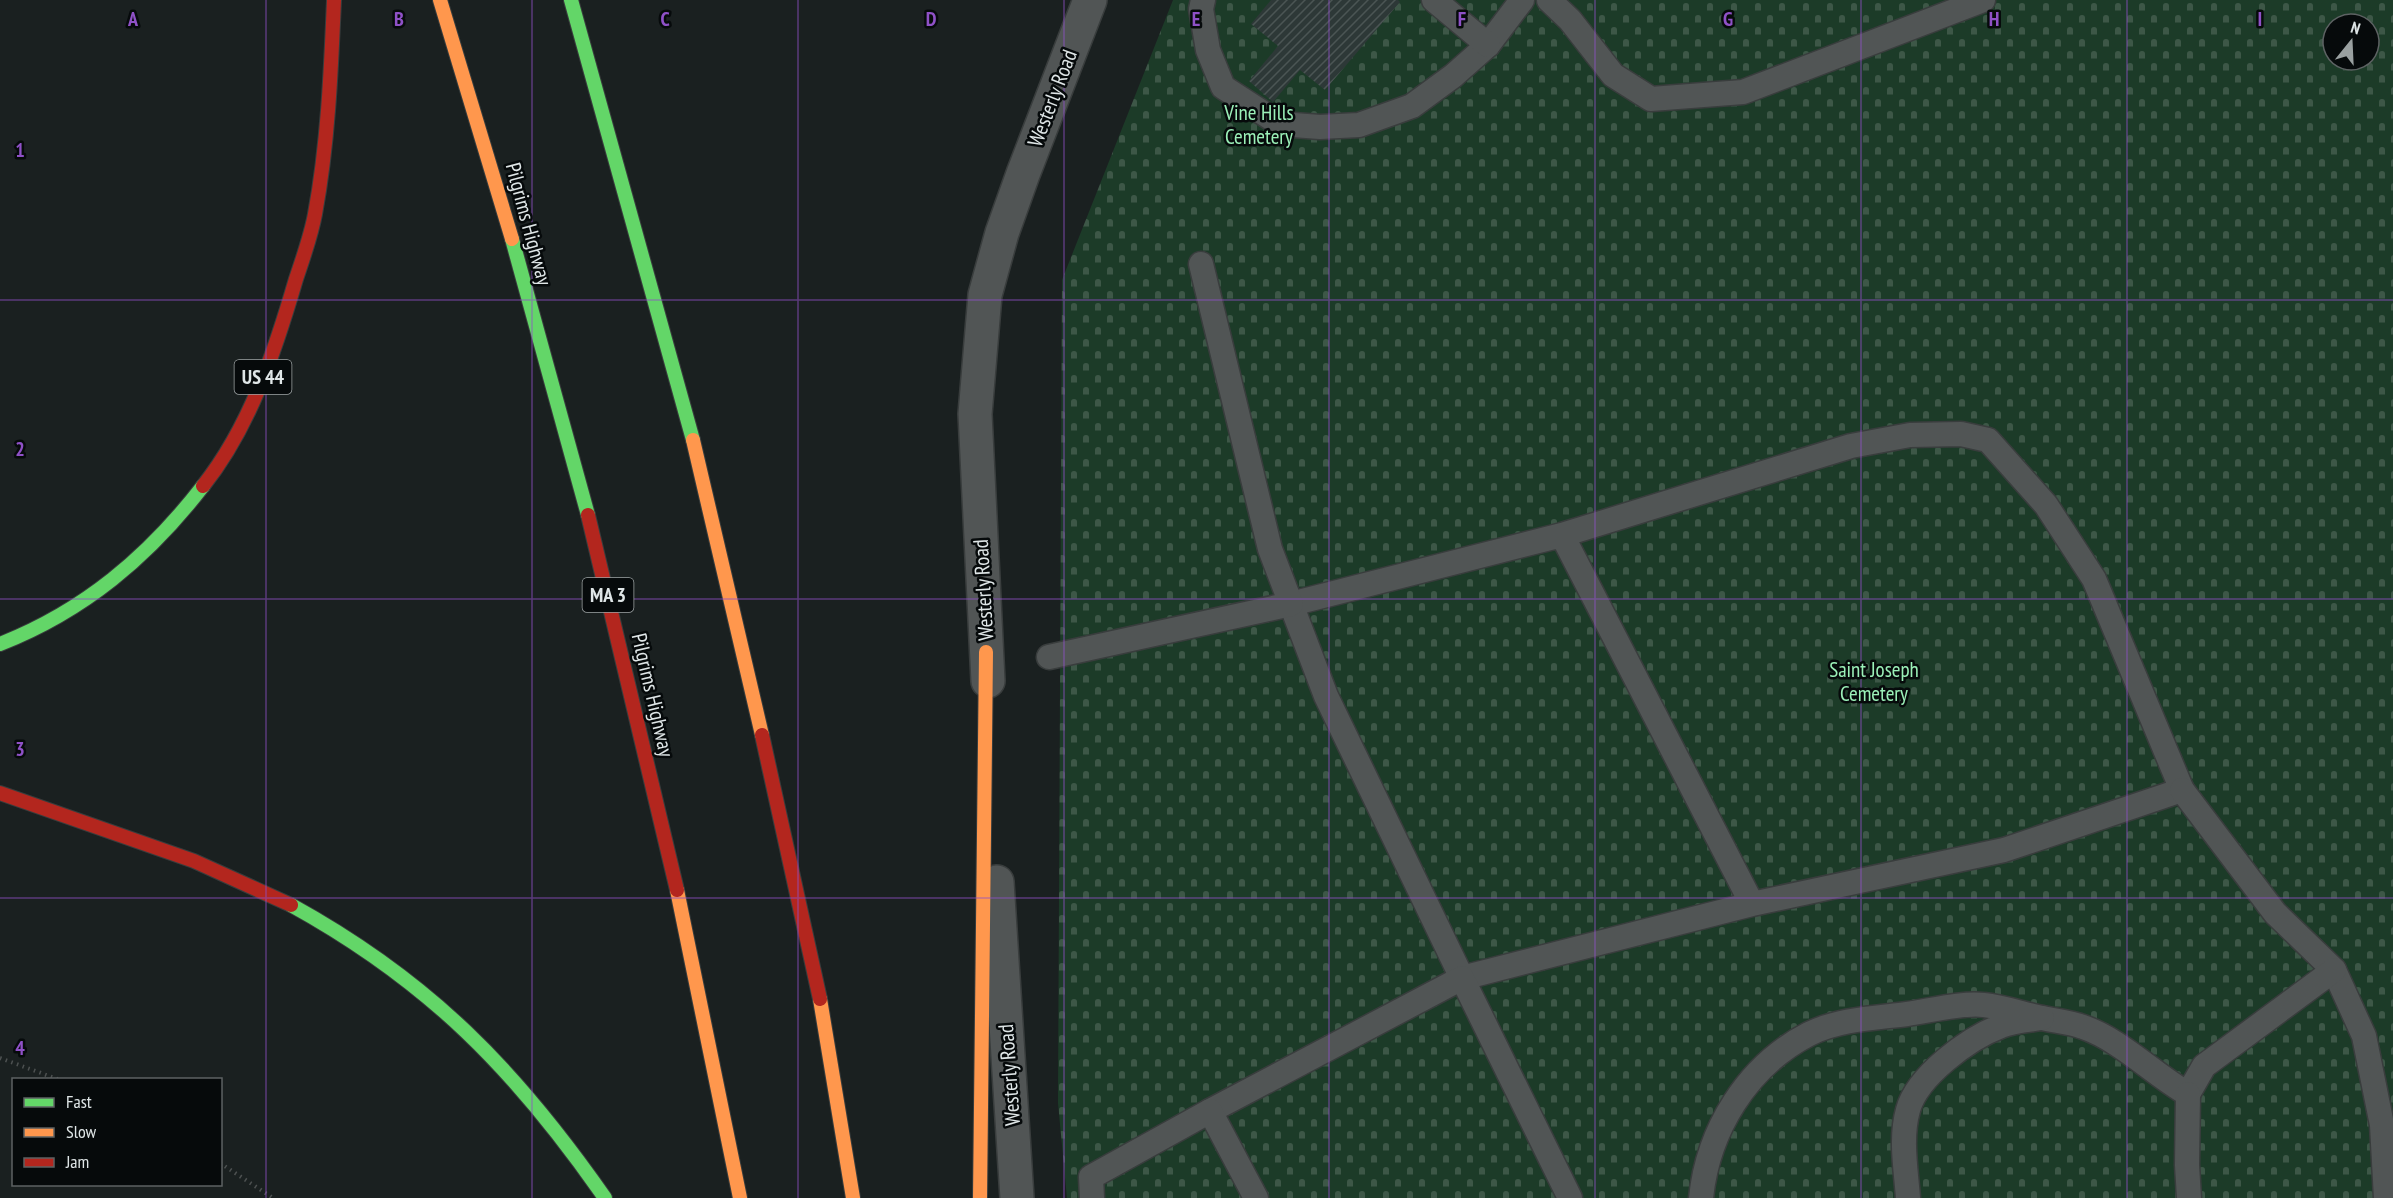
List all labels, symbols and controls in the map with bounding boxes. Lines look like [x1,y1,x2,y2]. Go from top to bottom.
text: A [127,6,139,32]
text: B [394,6,404,32]
text: C [660,6,670,32]
text: D [926,6,937,32]
text: E [1192,6,1200,32]
text: F [1458,6,1466,32]
text: G [1723,6,1733,32]
text: H [1989,6,1999,32]
text: I [2258,6,2262,32]
north arrow [2321,12,2381,72]
text: N [2348,17,2363,39]
street label: Westerly Road [1021,46,1083,150]
park label: Vine Hills Cemetery [1223,99,1294,150]
text: 1 [15,137,25,163]
street label: Pilgrims Highway [500,159,558,289]
road number: US 44 [234,360,292,394]
text: 2 [15,436,25,462]
street label: Westerly Road [967,539,999,641]
road number: MA 3 [582,578,634,612]
street label: Pilgrims Highway [626,630,680,760]
park label: Saint Joseph Cemetery [1829,656,1919,707]
text: 3 [15,736,25,762]
street label: Westerly Road [992,1023,1026,1127]
text: 4 [15,1035,25,1061]
legend [12,1078,222,1186]
text: Fast [66,1090,92,1113]
text: Slow [66,1120,97,1143]
text: Jam [65,1150,89,1173]

